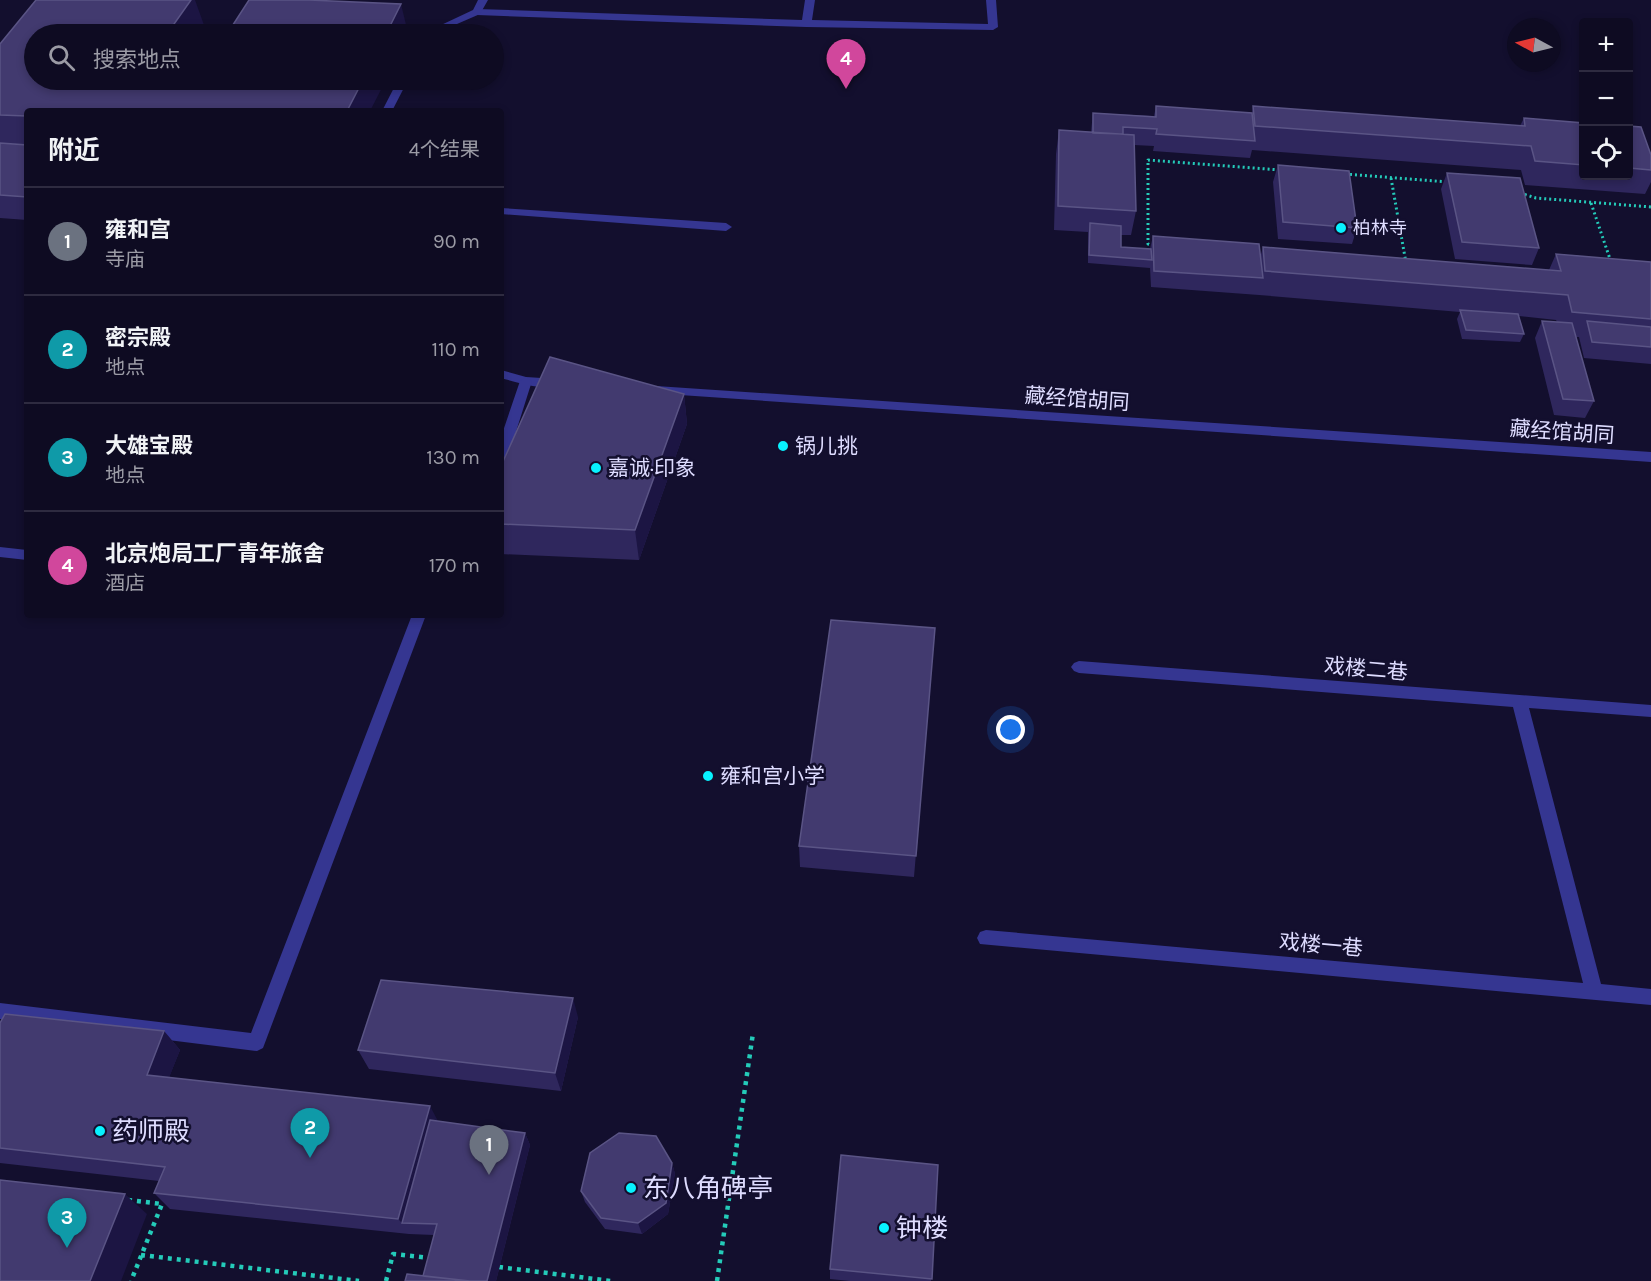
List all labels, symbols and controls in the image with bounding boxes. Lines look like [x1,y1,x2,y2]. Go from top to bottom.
north arrow [1507,18,1561,72]
map controls [1579,18,1633,180]
button: + [1579,18,1633,72]
search box [24,24,504,90]
pin: 4 [826,40,866,89]
icon: search [45,41,78,74]
text: 搜索地点 [93,47,181,73]
button: − [1579,72,1633,126]
button: locate [1579,126,1633,180]
text: 附近 [48,135,100,166]
text: 4个结果 [409,138,480,161]
text: 雍和宫 [105,217,171,243]
place label: 柏林寺 [1353,217,1407,239]
marker: 柏林寺 [1334,221,1348,235]
text: 1 [64,230,71,253]
text: 90 m [433,230,480,253]
text: 寺庙 [105,248,145,271]
text: 密宗殿 [105,325,171,351]
text: 2 [61,338,74,361]
text: 110 m [431,338,480,361]
text: 地点 [105,356,145,379]
street label: 藏经馆胡同 [1024,383,1130,415]
street label: 藏经馆胡同 [1509,416,1615,448]
text: 大雄宝殿 [105,433,193,459]
place label: 锅儿挑 [795,434,858,458]
marker: 锅儿挑 [776,439,790,453]
text: 3 [61,446,74,469]
text: 130 m [426,446,480,469]
place label: 嘉诚·印象 [608,456,696,480]
marker: 嘉诚·印象 [589,461,603,475]
text: 地点 [105,464,145,487]
text: 北京炮局工厂青年旅舍 [105,541,325,567]
text: 4 [62,554,73,577]
text: 170 m [429,554,480,577]
text: 酒店 [105,572,145,595]
street label: 戏楼二巷 [1323,653,1409,685]
your location [996,715,1025,744]
place label: 雍和宫小学 [720,764,825,788]
marker: 雍和宫小学 [701,769,715,783]
street label: 戏楼一巷 [1278,929,1364,961]
pin: 2 [290,1108,330,1158]
place label: 药师殿 [112,1116,190,1147]
marker: 药师殿 [93,1124,107,1138]
pin: 1 [470,1126,508,1175]
place label: 东八角碑亭 [643,1173,773,1204]
marker: 东八角碑亭 [624,1181,638,1195]
pin: 3 [48,1198,86,1248]
place label: 钟楼 [896,1213,948,1244]
marker: 钟楼 [877,1221,891,1235]

